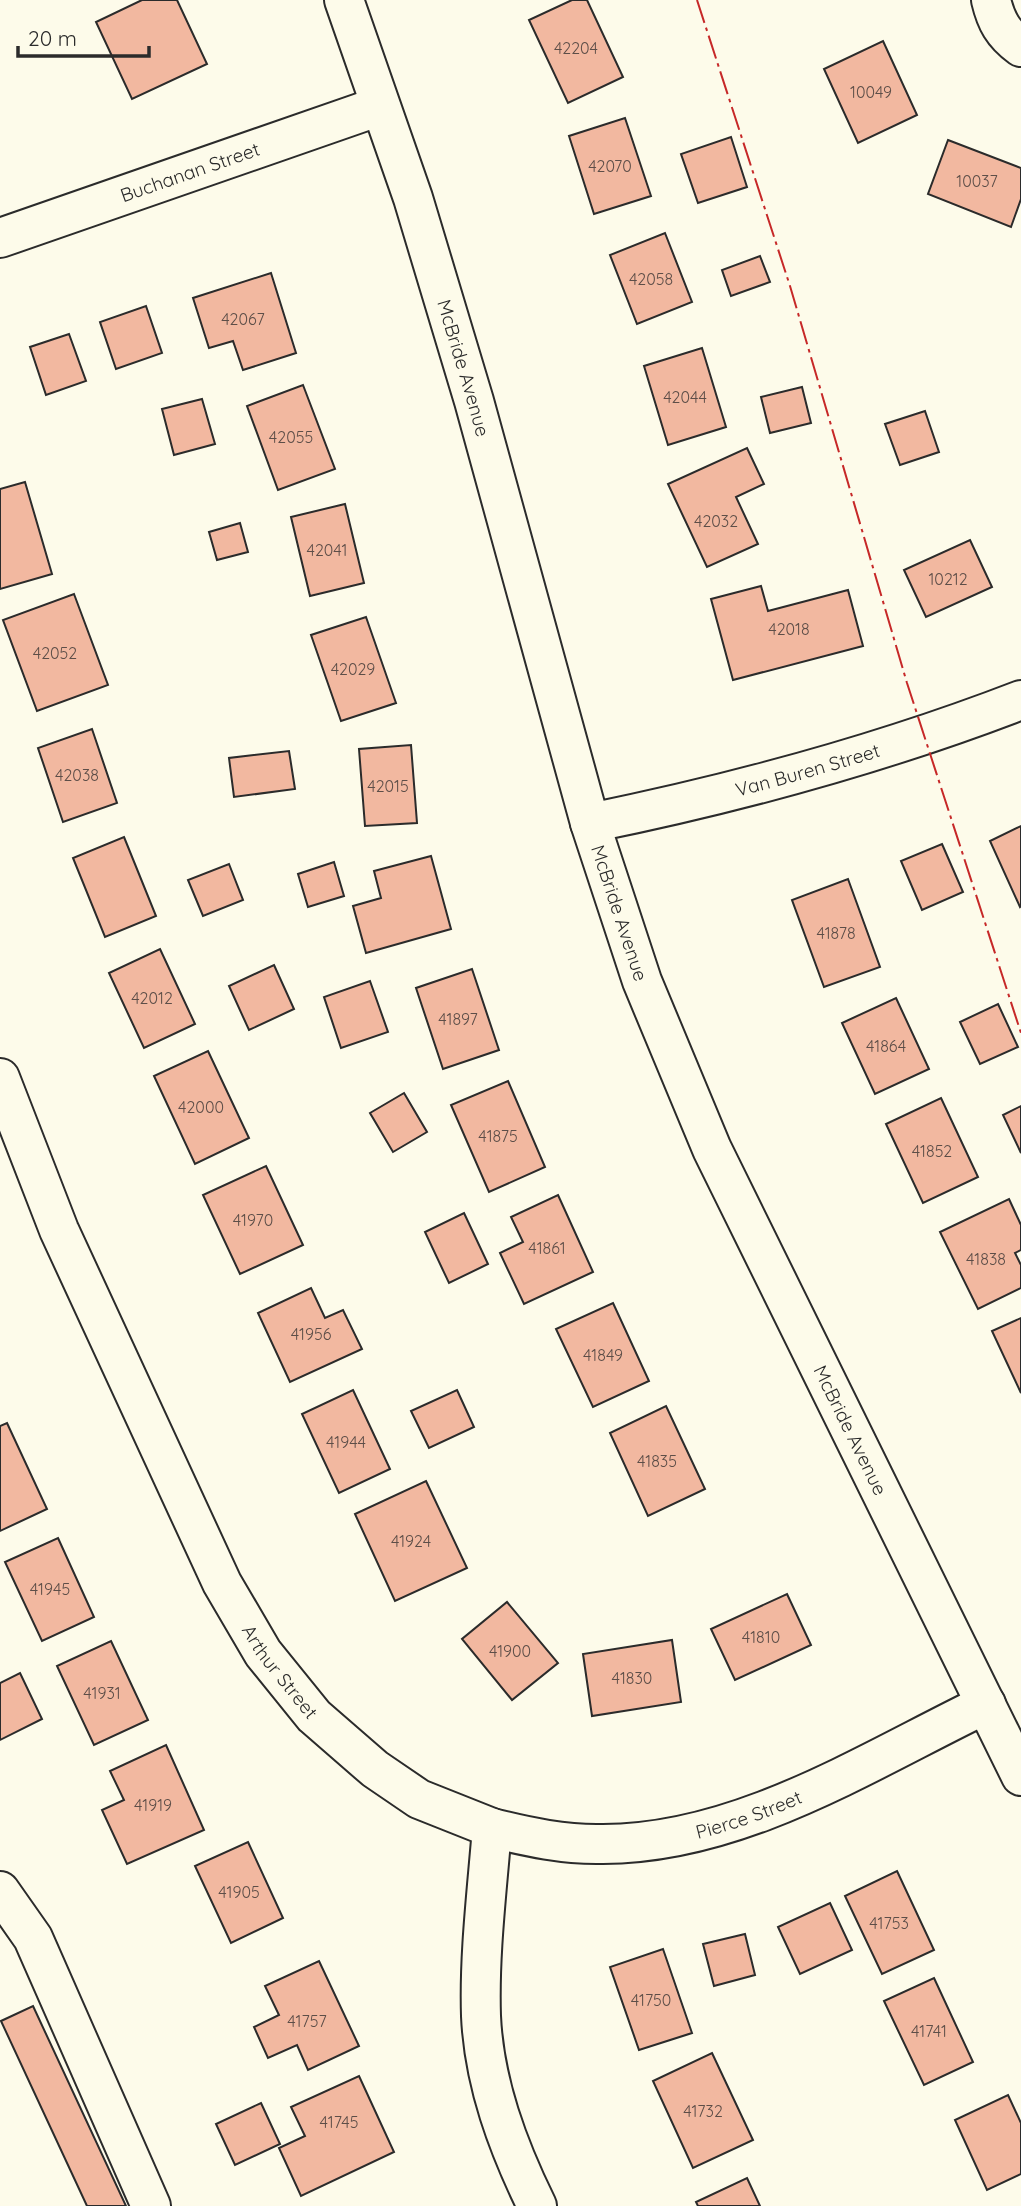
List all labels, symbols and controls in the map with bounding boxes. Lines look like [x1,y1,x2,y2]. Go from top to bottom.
scale bar [18,14,149,58]
text: 20 m [28,25,77,51]
house number: 42204 [554,38,598,58]
house number: 10049 [850,82,892,102]
street label: Buchanan Street [117,137,263,207]
house number: 42070 [588,156,632,176]
house number: 10037 [956,171,998,191]
house number: 42058 [629,269,673,289]
street label: McBride Avenue [432,296,495,439]
house number: 42067 [221,309,265,329]
house number: 42044 [663,387,707,407]
house number: 42055 [269,427,313,447]
house number: 42032 [694,511,738,531]
house number: 42041 [306,540,348,560]
house number: 10212 [928,569,968,589]
house number: 42018 [768,619,810,639]
house number: 42052 [33,643,77,663]
house number: 42029 [331,659,375,679]
street label: Van Buren Street [733,738,883,801]
house number: 42038 [55,765,99,785]
house number: 42015 [367,776,409,796]
street label: McBride Avenue [586,842,653,984]
house number: 41878 [816,923,856,943]
house number: 42012 [131,988,173,1008]
house number: 41897 [438,1009,478,1029]
house number: 41864 [866,1036,906,1056]
house number: 42000 [178,1097,224,1117]
house number: 41875 [478,1126,518,1146]
house number: 41852 [912,1141,952,1161]
house number: 41970 [233,1210,273,1230]
house number: 41861 [528,1238,566,1258]
house number: 41838 [966,1249,1006,1269]
house number: 41956 [291,1324,332,1344]
house number: 41849 [583,1345,623,1365]
street label: McBride Avenue [808,1361,893,1499]
house number: 41944 [326,1432,366,1452]
house number: 41835 [637,1451,677,1471]
house number: 41924 [391,1531,431,1551]
house number: 41945 [30,1579,70,1599]
street label: Arthur Street [237,1620,323,1724]
house number: 41810 [742,1627,780,1647]
house number: 41900 [489,1641,531,1661]
house number: 41830 [612,1668,652,1688]
house number: 41931 [83,1683,121,1703]
street label: Pierce Street [693,1785,805,1844]
house number: 41919 [134,1795,172,1815]
house number: 41905 [218,1882,260,1902]
house number: 41753 [869,1913,909,1933]
house number: 41750 [631,1990,671,2010]
house number: 41757 [287,2011,327,2031]
house number: 41741 [911,2021,947,2041]
house number: 41732 [683,2101,723,2121]
house number: 41745 [319,2112,359,2132]

